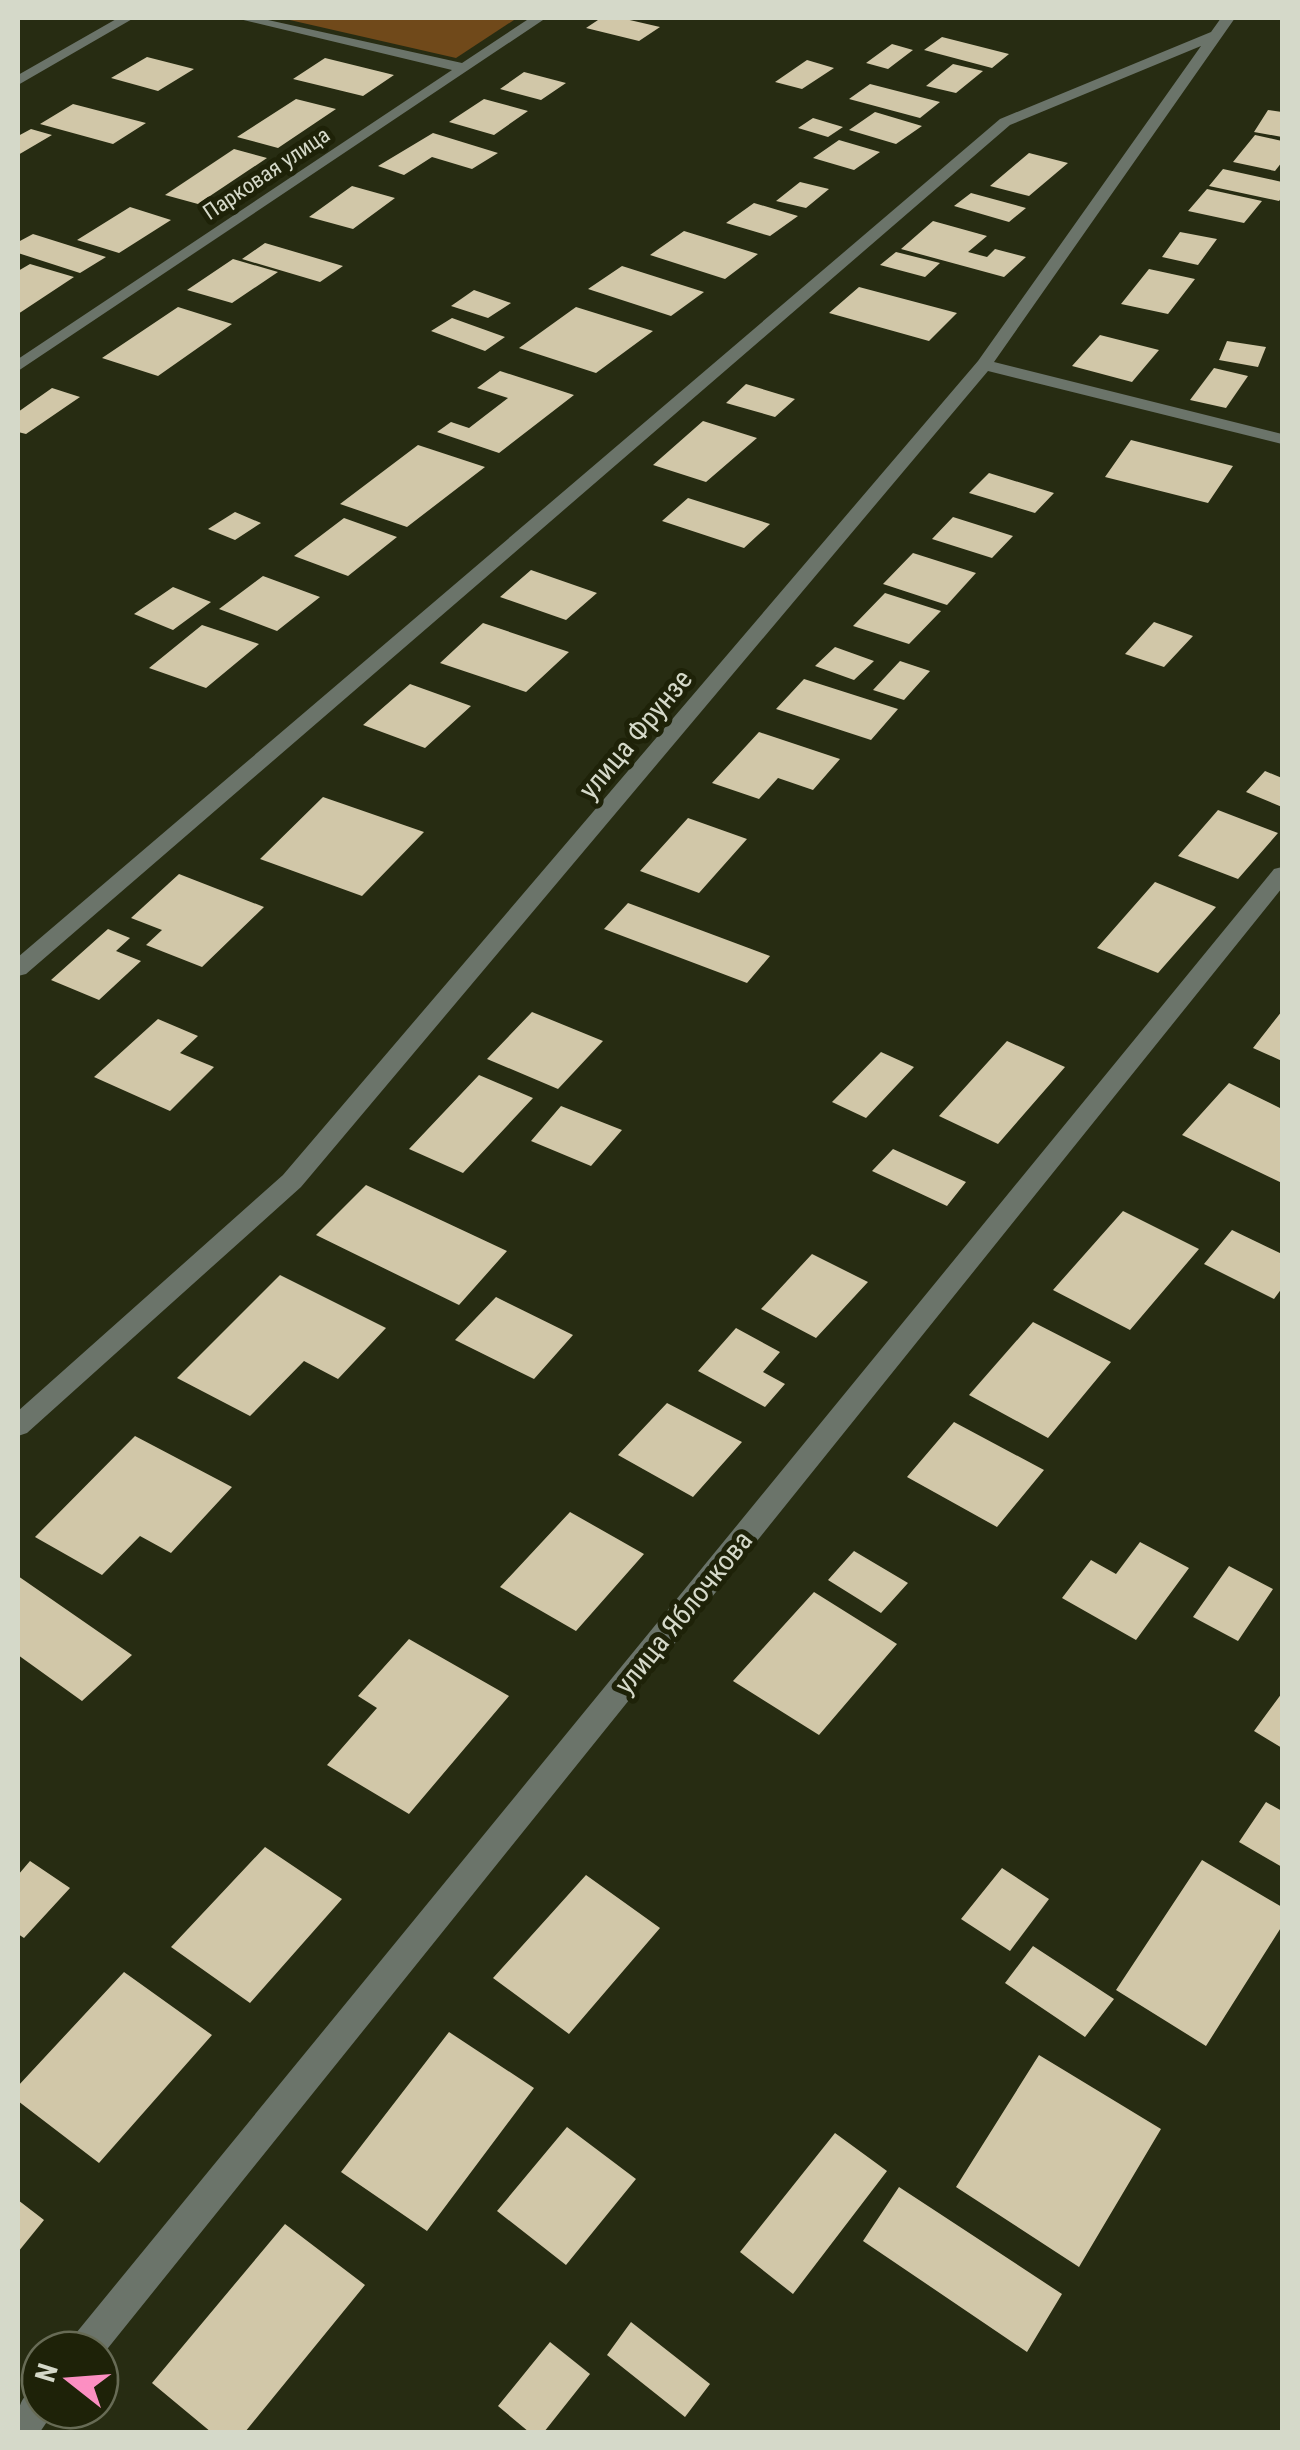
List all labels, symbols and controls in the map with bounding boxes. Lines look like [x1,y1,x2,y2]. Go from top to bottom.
street label: Парковая улица [198,122,334,225]
street label: улица Фрунзе [572,663,699,806]
street label: улица Яблочкова [608,1524,759,1700]
north arrow [20,2330,120,2430]
text: N [28,2360,65,2386]

